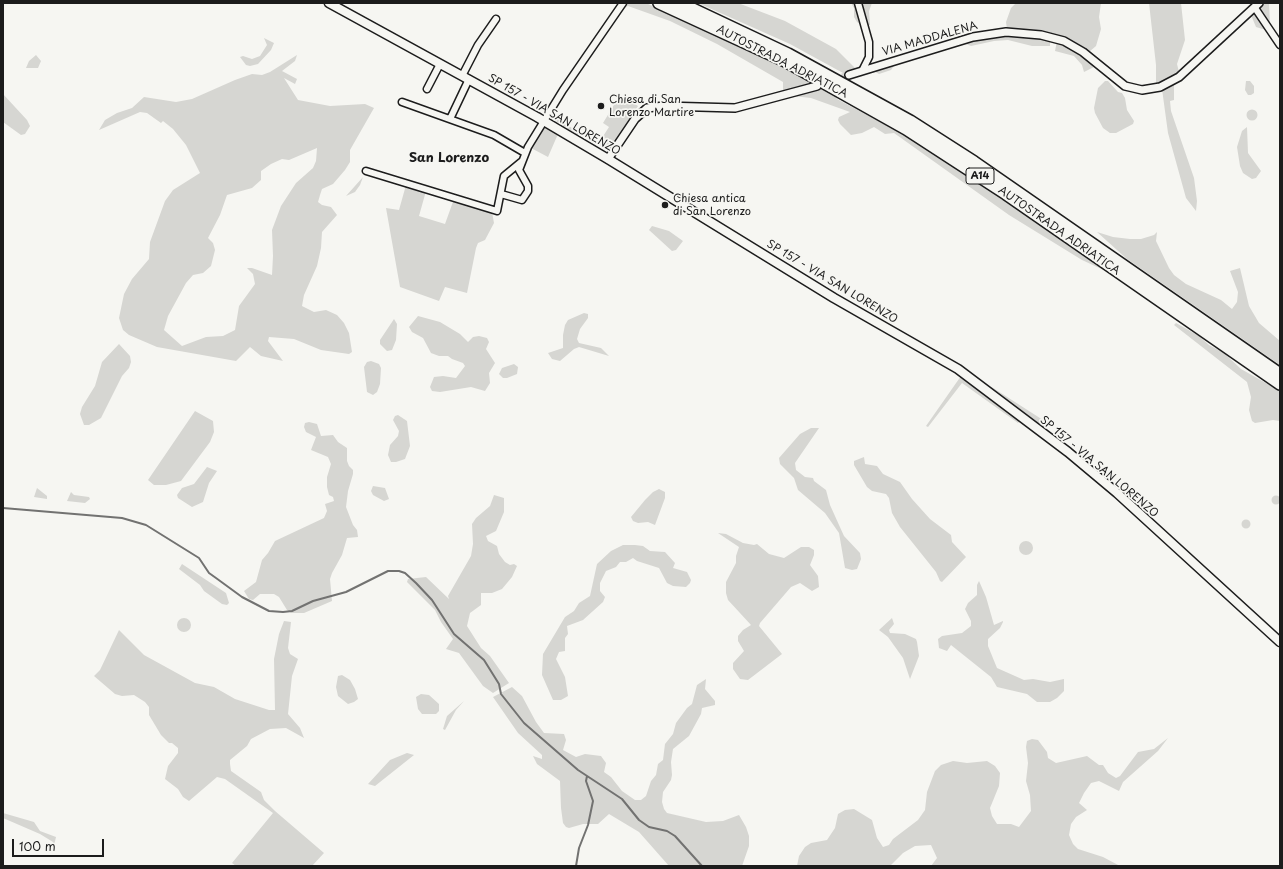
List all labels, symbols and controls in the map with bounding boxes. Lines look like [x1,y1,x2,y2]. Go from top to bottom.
street label: VIA MADDALENA [881,19,979,59]
street label: AUTOSTRADA ADRIATICA [714,23,850,101]
street label: SP 157 - VIA SAN LORENZO [486,72,622,158]
place label: Chiesa di San Lorenzo Martire [609,93,694,119]
marker: Chiesa di San Lorenzo Martire [596,101,606,111]
district label: San Lorenzo [409,150,489,166]
road number: A14 [966,168,994,184]
street label: AUTOSTRADA ADRIATICA [995,184,1123,278]
place label: Chiesa antica di San Lorenzo [673,192,751,218]
marker: Chiesa antica di San Lorenzo [660,200,670,210]
street label: SP 157 - VIA SAN LORENZO [764,238,900,326]
street label: SP 157 - VIA SAN LORENZO [1037,414,1161,520]
scale bar [14,831,106,857]
text: 100 m [19,837,56,855]

